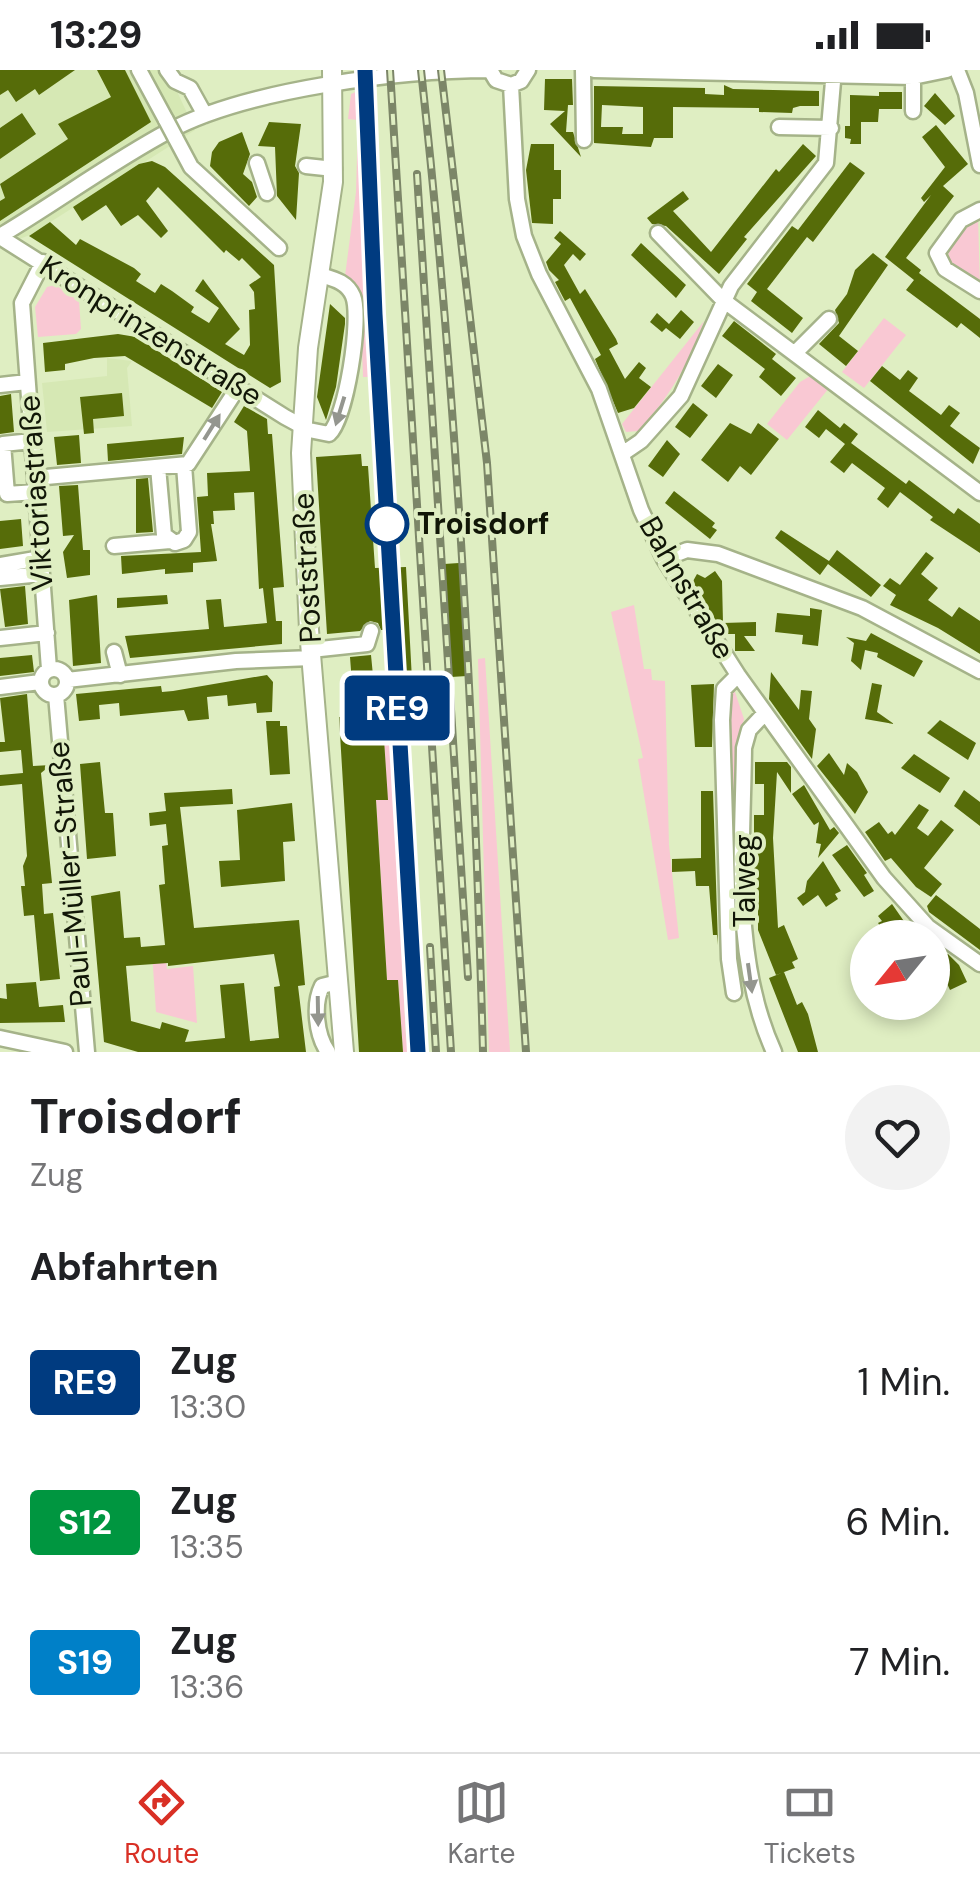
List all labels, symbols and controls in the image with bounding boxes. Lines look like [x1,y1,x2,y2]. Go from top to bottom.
text: 13:29 [50,10,142,60]
street label: Kronprinzenstraße [33,246,270,415]
street label: Viktoriastraße [9,394,62,592]
one-way arrow [332,396,347,426]
one-way arrow [203,413,221,440]
street label: Poststraße [283,492,330,644]
marker: Troisdorf [366,503,408,545]
place label: Troisdorf [417,504,549,543]
street label: Bahnstraße [631,509,744,666]
line badge: RE9 [340,676,454,740]
text: RE9 [365,685,429,731]
street label: Paul-Müller-Straße [38,740,101,1008]
street label: Talweg [725,834,764,928]
north arrow [850,920,950,1020]
map controls [850,920,950,1020]
one-way arrow [743,962,759,994]
one-way arrow [311,996,327,1028]
text: Troisdorf [30,1085,242,1148]
button: heart [845,1085,950,1190]
text: Zug [30,1154,84,1196]
text: Abfahrten [30,1242,219,1292]
text: Zug [170,1336,238,1386]
text: 1 Min. [858,1357,950,1407]
text: RE9 [53,1359,117,1405]
text: 13:30 [170,1386,246,1428]
text: Zug [170,1476,238,1526]
text: 6 Min. [846,1497,950,1547]
text: S12 [58,1499,112,1545]
text: 13:35 [170,1526,244,1568]
text: Zug [170,1616,238,1666]
text: 7 Min. [849,1637,950,1687]
text: S19 [57,1639,113,1685]
text: 13:36 [170,1666,244,1708]
tab: Route [124,1775,199,1872]
tab: Karte [448,1775,515,1872]
tab: Tickets [764,1775,856,1872]

